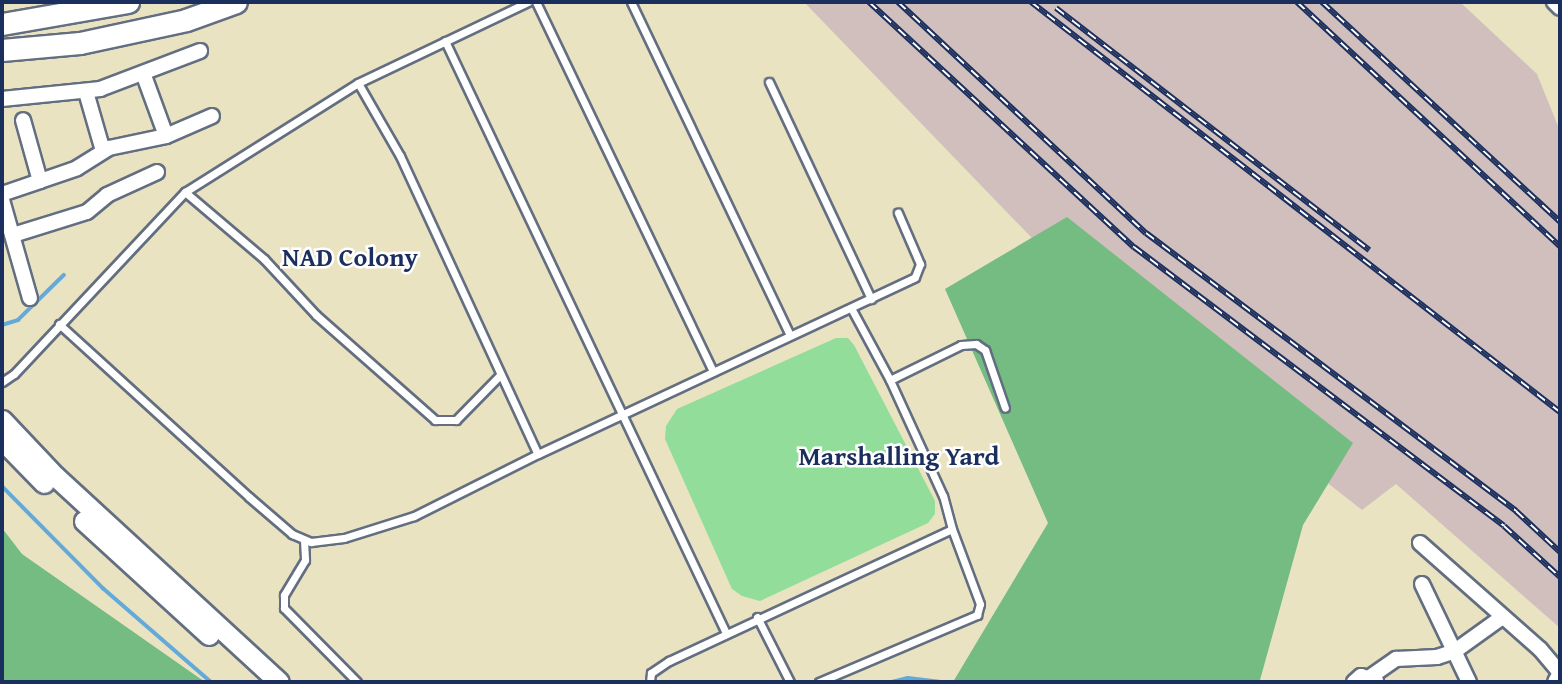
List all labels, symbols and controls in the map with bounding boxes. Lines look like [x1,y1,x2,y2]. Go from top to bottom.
district label: NAD Colony [282,241,418,273]
district label: Marshalling Yard [799,440,999,472]

